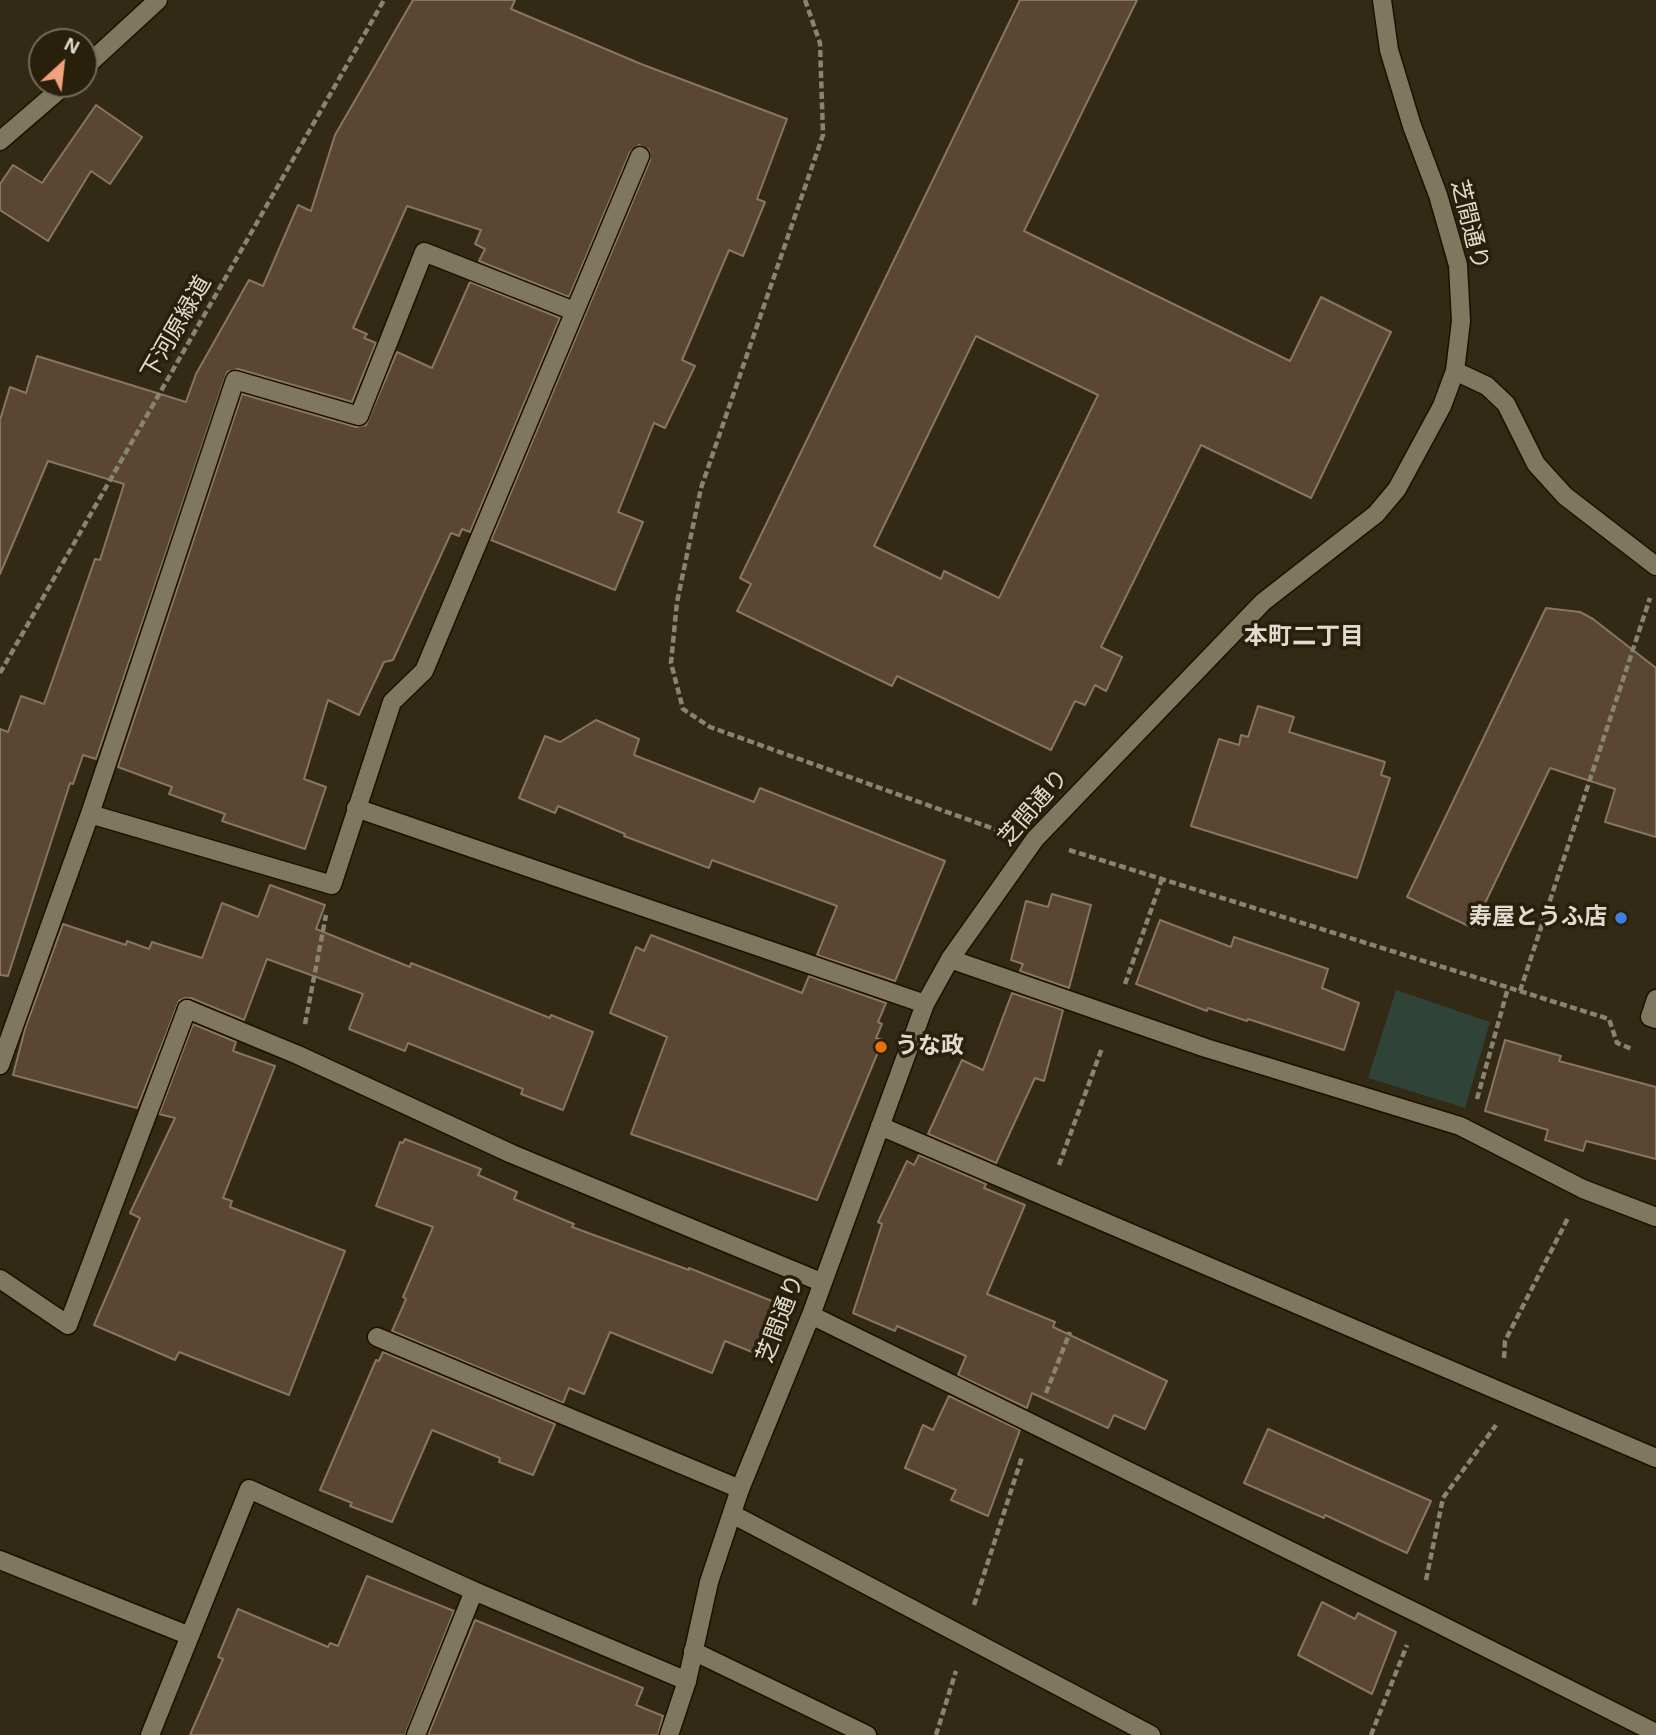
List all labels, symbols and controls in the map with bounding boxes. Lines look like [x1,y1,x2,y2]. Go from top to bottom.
north arrow [28,28,98,98]
text: N [61,33,83,58]
street label: 芝間通り [1444,177,1494,273]
street label: 下河原緑道 [136,271,218,385]
district label: 本町二丁目 [1244,623,1364,651]
street label: 芝間通り [993,764,1075,852]
place label: 寿屋とうふ店 [1469,904,1607,932]
marker: 寿屋とうふ店 [1613,910,1629,926]
place label: うな政 [895,1033,964,1061]
marker: うな政 [873,1039,889,1055]
street label: 芝間通り [752,1271,810,1367]

